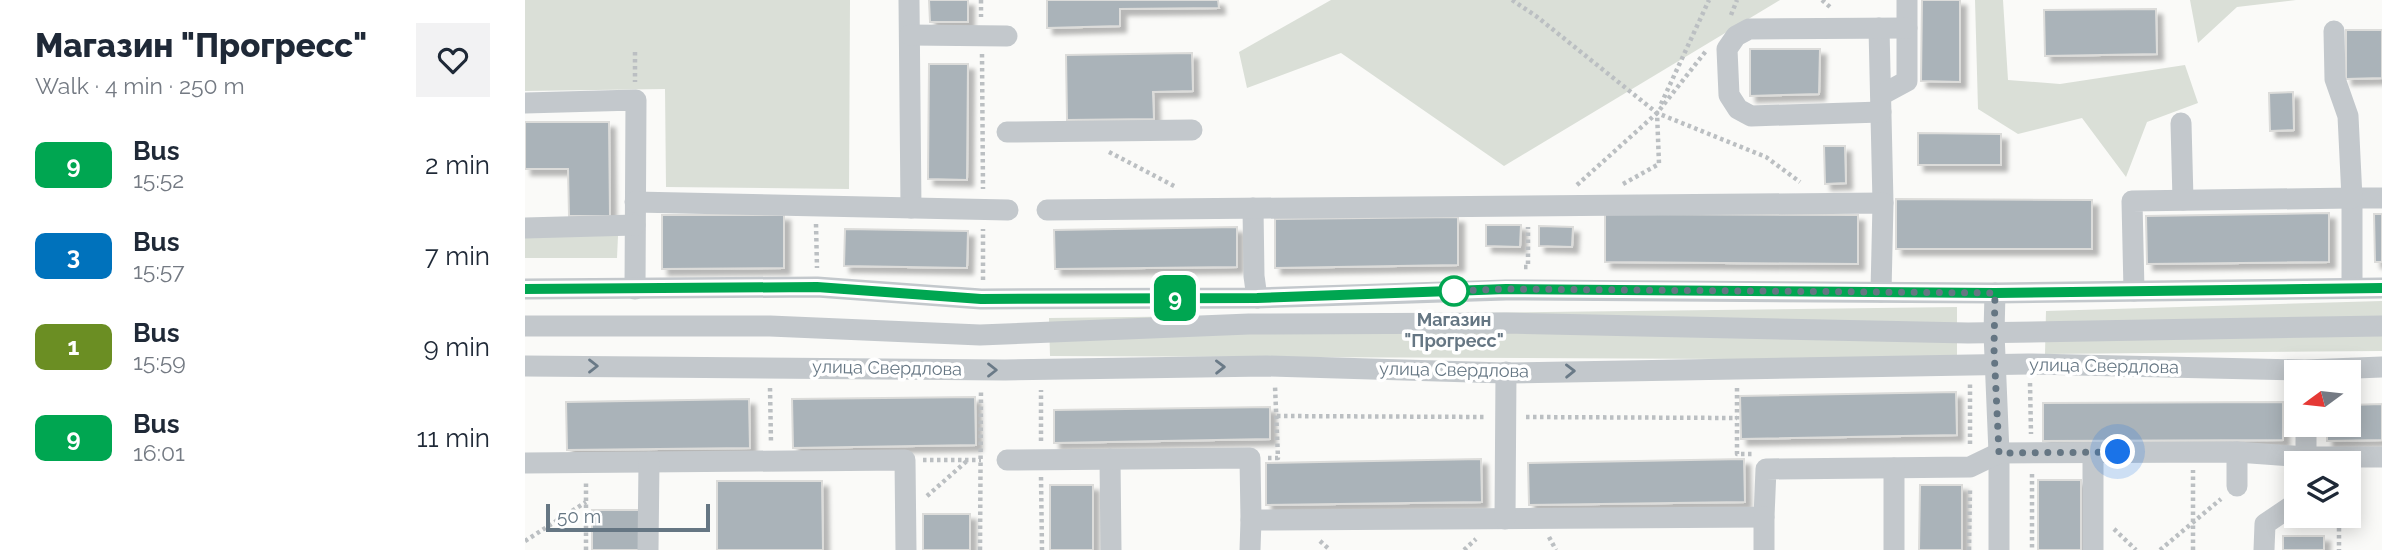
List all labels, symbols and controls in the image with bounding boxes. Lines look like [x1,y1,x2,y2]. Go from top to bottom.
button: heart [416,23,490,97]
text: Магазин "Прогресс" [35,26,367,65]
text: Walk · 4 min · 250 m [35,72,245,99]
text: Bus [133,136,180,166]
text: 9 [66,150,81,179]
text: 2 min [425,150,490,180]
text: 15:52 [133,166,184,193]
text: Bus [133,227,180,257]
text: 3 [67,241,80,270]
text: 7 min [425,241,490,271]
text: 15:57 [133,257,184,284]
line badge: 9 [1152,275,1198,321]
marker: Магазин "Прогресс" [1439,276,1469,306]
text: 9 [1168,283,1182,312]
place label: Магазин "Прогресс" [1404,309,1504,351]
text: Bus [133,318,180,348]
text: 1 [68,332,79,361]
text: 9 min [423,332,490,362]
text: 15:59 [133,348,186,375]
street label: улица Свердлова [2029,354,2179,377]
street label: улица Свердлова [812,356,962,379]
one-way arrow [588,358,599,374]
street label: улица Свердлова [1379,358,1529,381]
one-way arrow [1214,359,1225,374]
north arrow [2284,360,2361,438]
map controls [2284,360,2361,528]
one-way arrow [987,362,998,378]
one-way arrow [1564,364,1575,379]
text: Bus [133,409,180,439]
text: 9 [66,423,81,452]
text: 11 min [416,423,490,453]
your location [2100,434,2135,469]
text: 16:01 [133,439,185,466]
button: layers [2284,451,2361,528]
scale bar [546,501,711,533]
text: 50 m [557,505,601,527]

